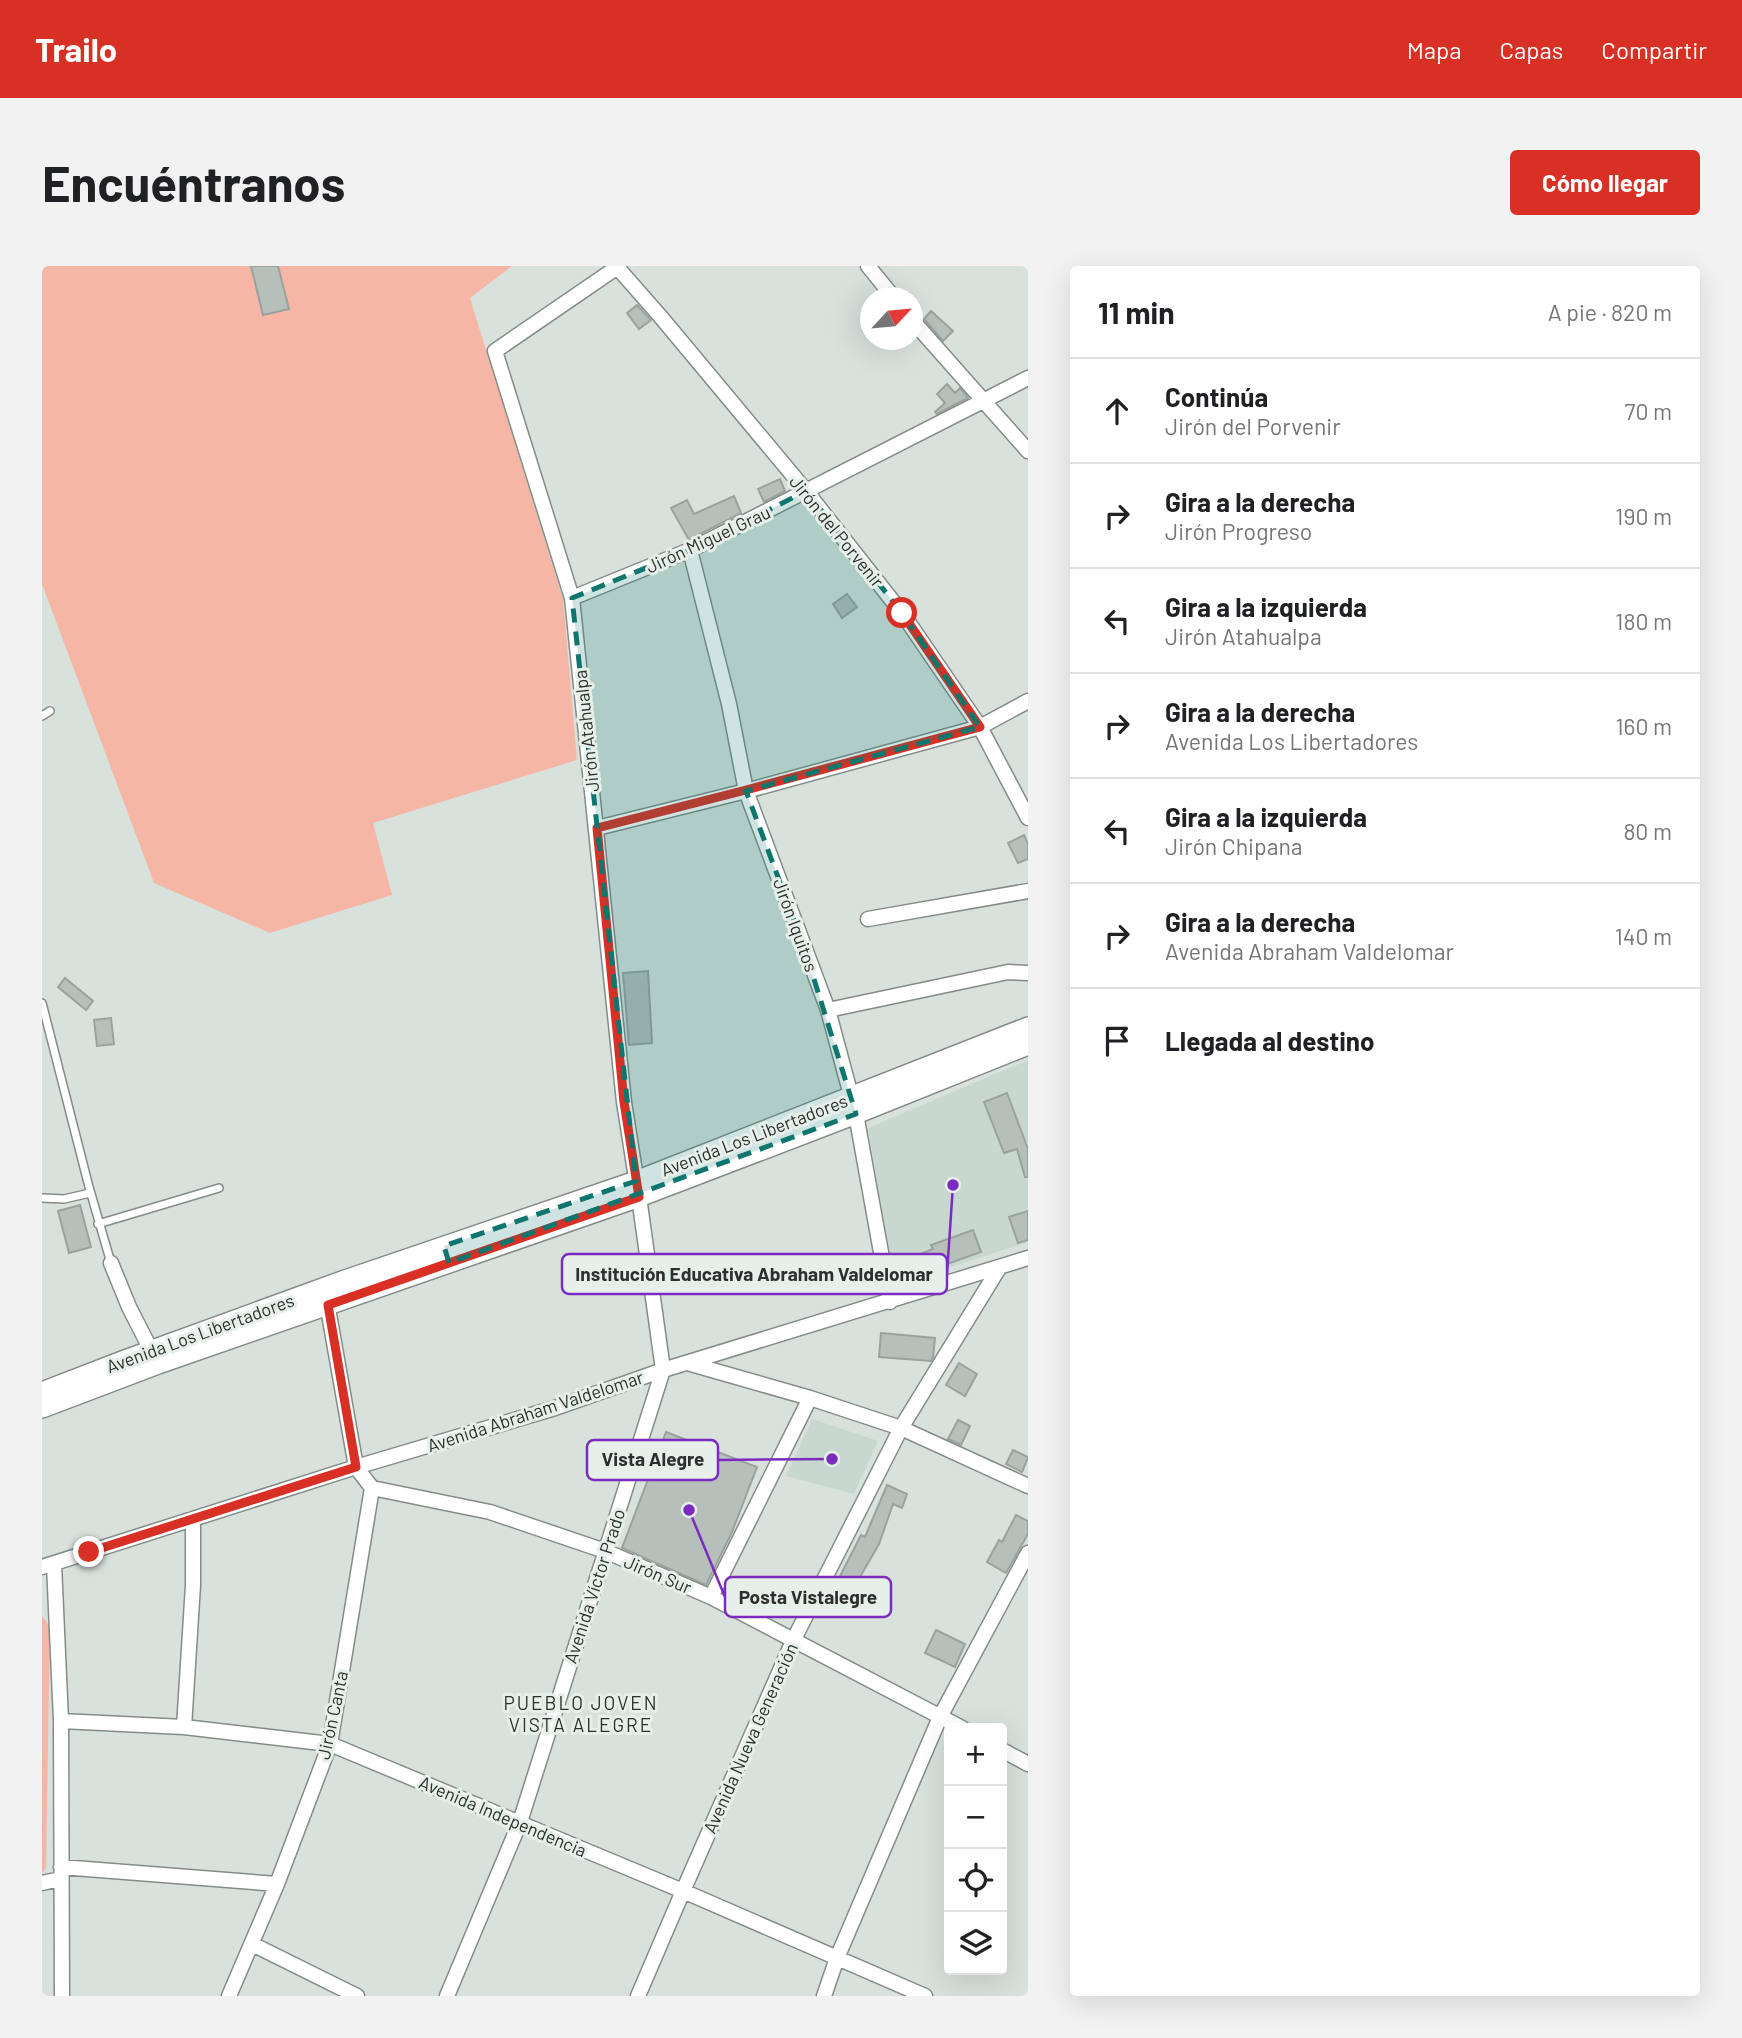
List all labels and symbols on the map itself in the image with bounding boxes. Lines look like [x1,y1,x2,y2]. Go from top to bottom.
north arrow [860,287,923,350]
street label: Jirón del Porvenir [785,471,889,592]
street label: Jirón Miguel Grau [642,501,774,577]
route start [886,597,917,628]
street label: Jirón Atahualpa [569,669,603,793]
street label: Jirón Iquitos [769,875,823,975]
street label: Avenida Los Libertadores [657,1089,851,1181]
callout: Institución Educativa Abraham Valdelomar [562,1254,947,1294]
text: Institución Educativa Abraham Valdelomar [575,1262,933,1285]
street label: Avenida Los Libertadores [103,1289,297,1377]
street label: Avenida Abraham Valdelomar [424,1365,646,1456]
callout: Vista Alegre [587,1440,718,1480]
text: Vista Alegre [602,1447,704,1470]
street label: Avenida Víctor Prado [559,1506,629,1666]
route end [73,1536,104,1567]
street label: Jirón Sur [621,1550,695,1598]
callout: Posta Vistalegre [725,1577,891,1617]
text: Posta Vistalegre [739,1585,877,1608]
street label: Avenida Nueva Generación [698,1639,802,1837]
street label: Jirón Canta [312,1669,352,1761]
district label: PUEBLO JOVEN VISTA ALEGRE [504,1691,658,1736]
street label: Avenida Independencia [416,1771,590,1861]

